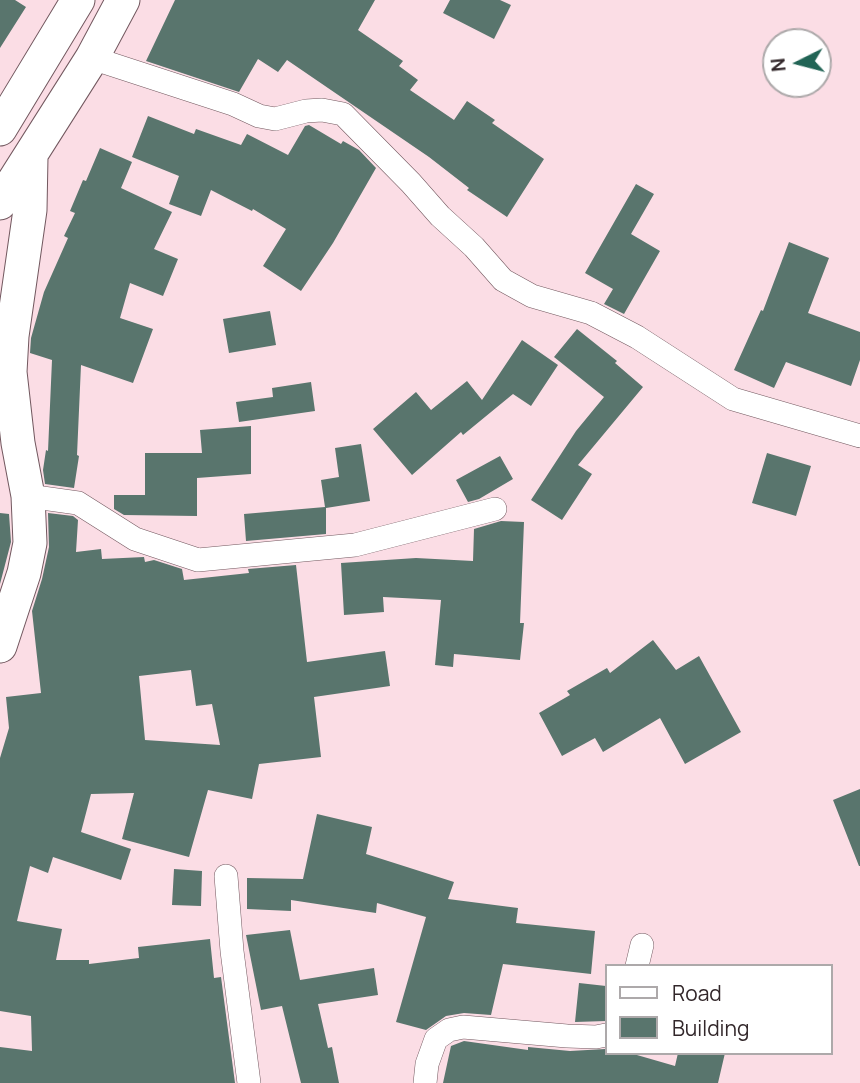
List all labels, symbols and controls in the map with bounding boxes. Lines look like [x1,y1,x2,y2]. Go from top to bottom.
north arrow [762,28,832,98]
text: N [764,57,792,73]
legend [604,964,832,1055]
text: Road [672,979,722,1007]
text: Building [672,1014,749,1042]

